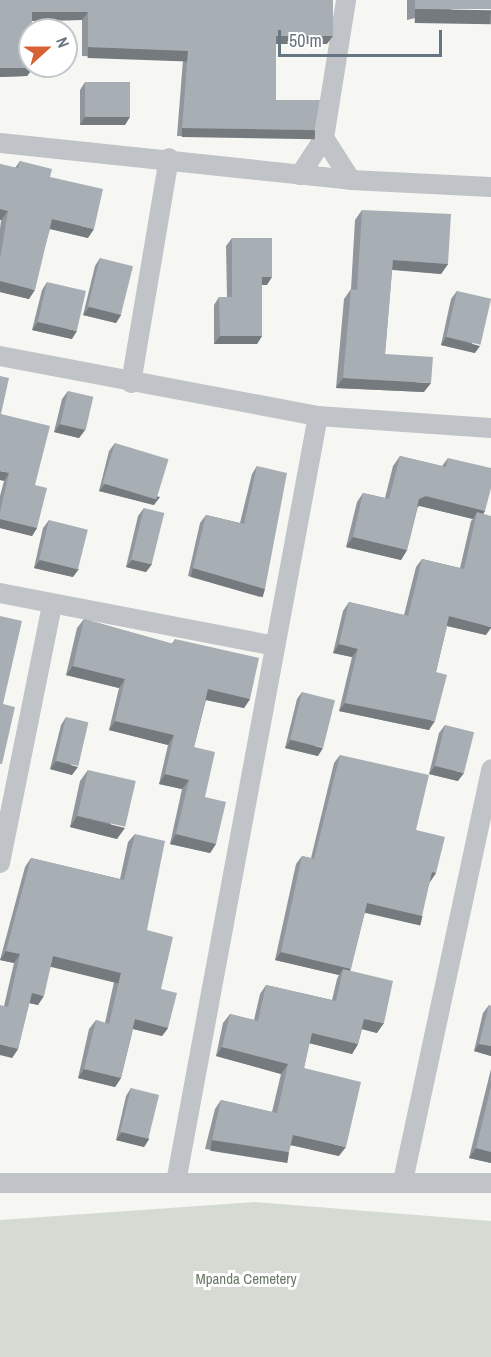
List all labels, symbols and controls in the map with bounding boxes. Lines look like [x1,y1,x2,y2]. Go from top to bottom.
north arrow [18,18,78,78]
scale bar [281,18,444,56]
text: 50 m [289,28,322,53]
text: N [51,34,75,51]
park label: Mpanda Cemetery [195,1270,297,1288]

